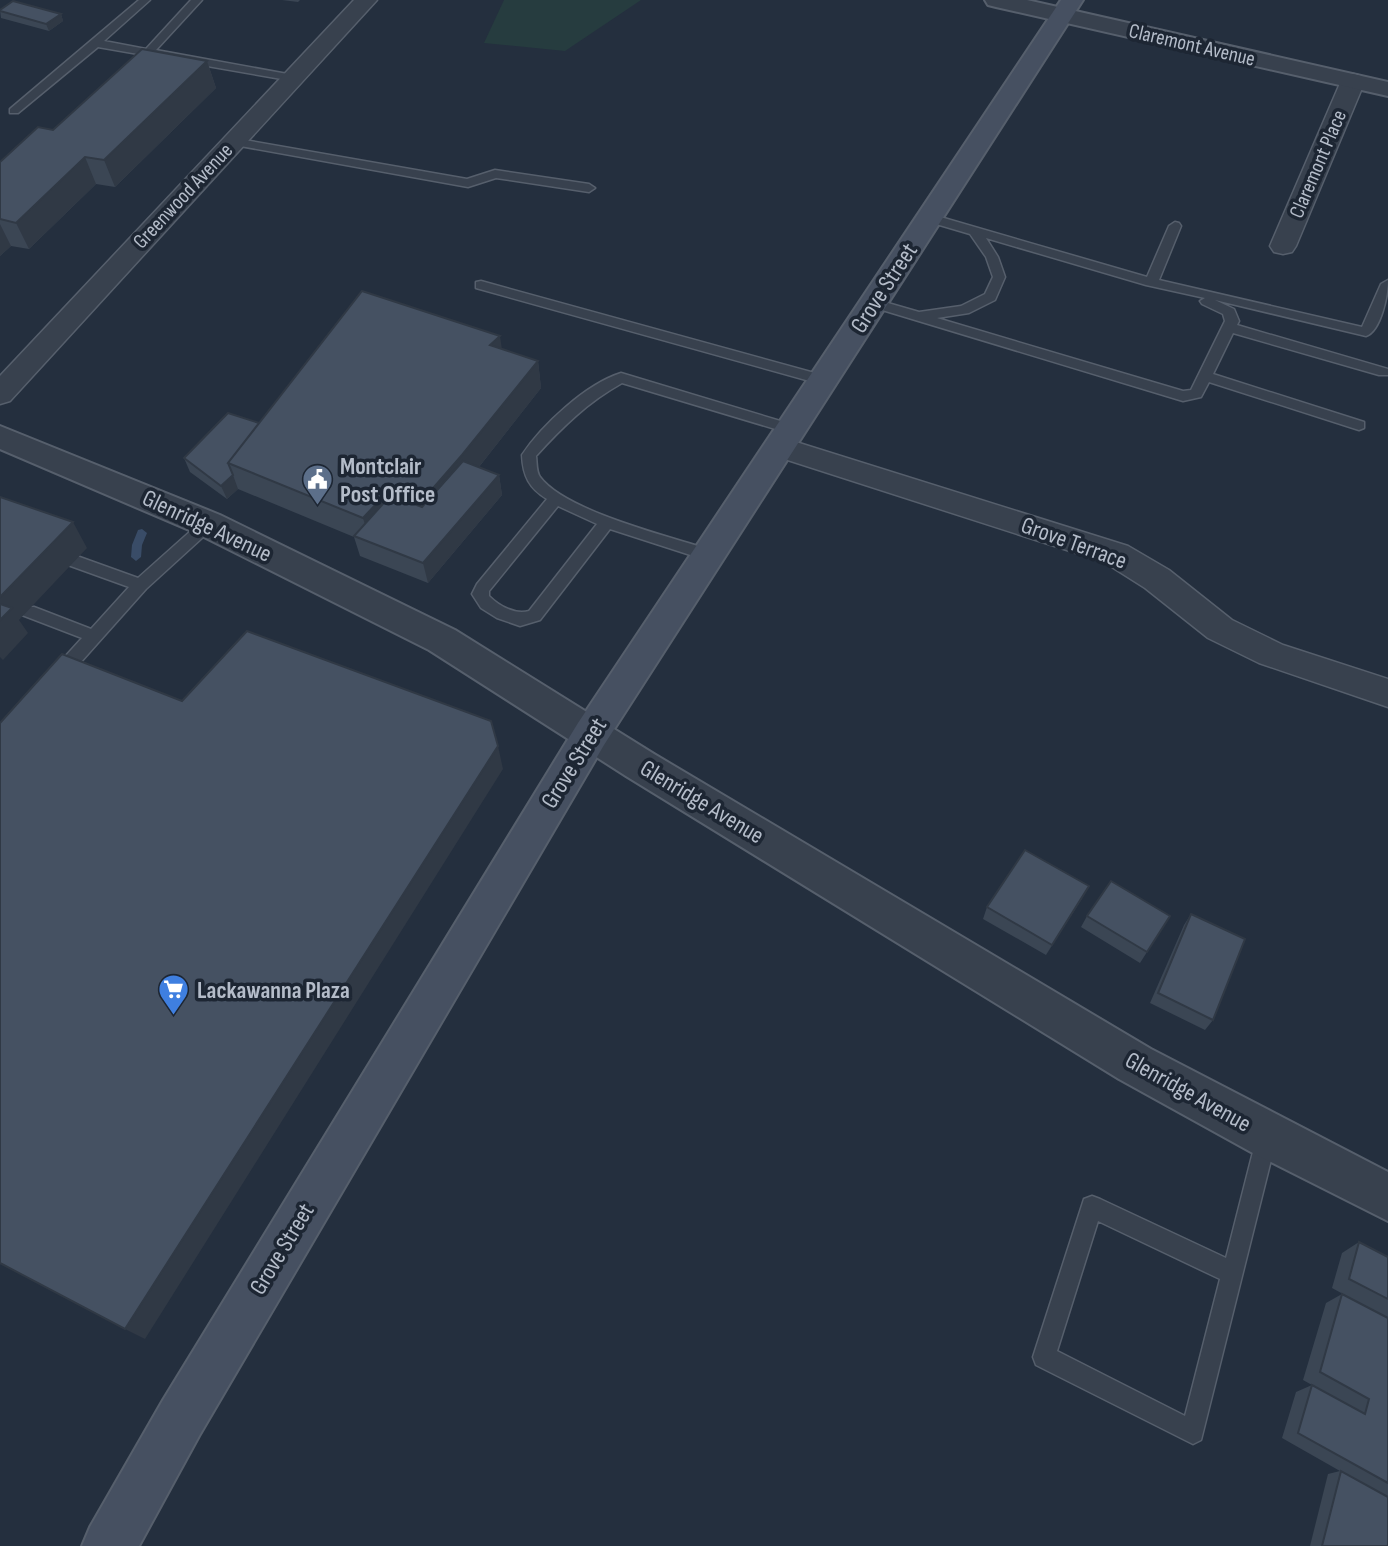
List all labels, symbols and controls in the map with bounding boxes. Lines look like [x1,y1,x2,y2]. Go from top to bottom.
street label: Claremont Avenue [1126,18,1258,72]
street label: Claremont Place [1284,106,1352,222]
street label: Greenwood Avenue [128,138,238,254]
street label: Grove Street [844,238,924,338]
place label: Montclair Post Office [340,452,435,509]
public building icon: Montclair Post Office [300,463,334,507]
street label: Glenridge Avenue [138,483,276,569]
street label: Grove Terrace [1017,510,1131,576]
street label: Grove Street [535,712,613,814]
street label: Glenridge Avenue [635,754,769,850]
supermarket icon: Lackawanna Plaza [157,973,191,1017]
place label: Lackawanna Plaza [197,976,350,1005]
street label: Glenridge Avenue [1120,1046,1256,1138]
street label: Grove Street [243,1198,321,1300]

